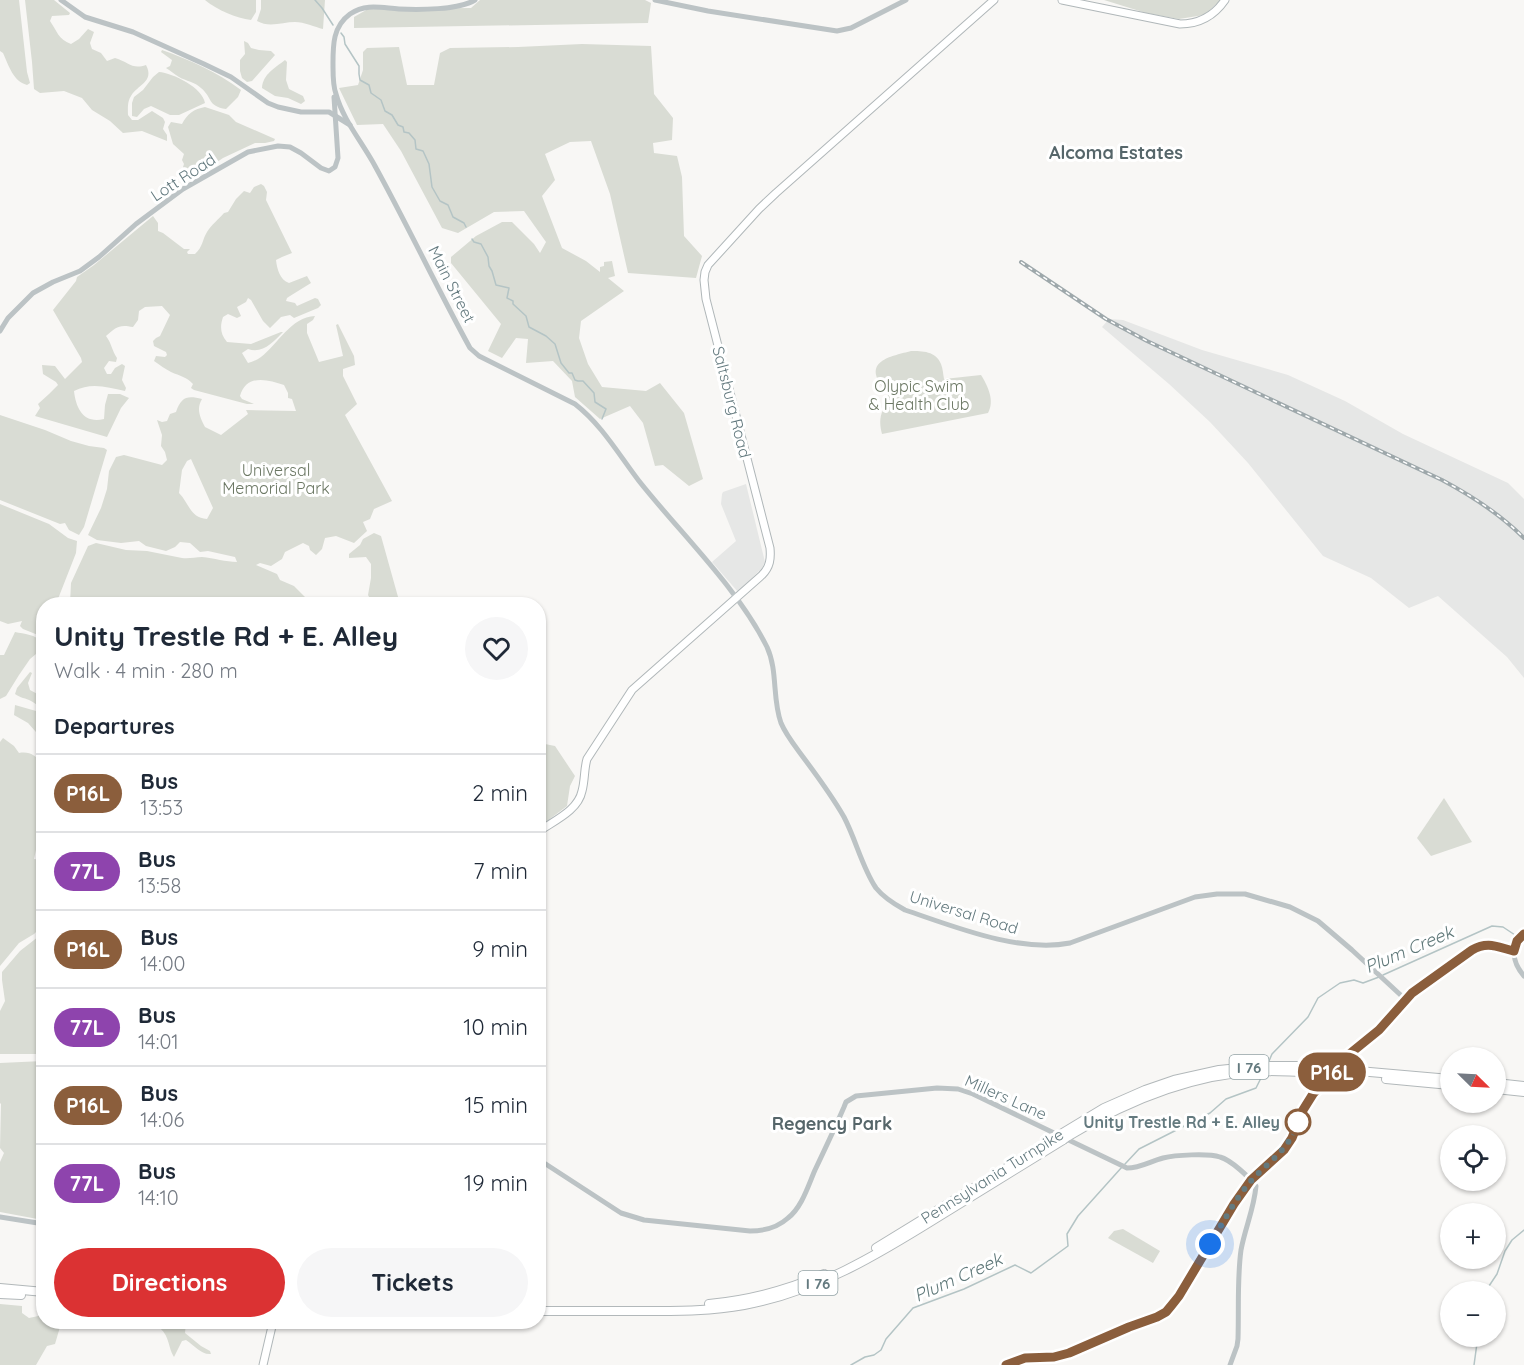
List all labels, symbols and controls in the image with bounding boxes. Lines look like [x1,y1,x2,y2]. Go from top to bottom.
district label: Alcoma Estates [1049,141,1183,164]
street label: Lott Road [147,149,219,205]
street label: Main Street [424,242,480,326]
street label: Saltsburg Road [708,344,756,460]
park label: Olypic Swim & Health Club [869,376,969,414]
park label: Universal Memorial Park [222,460,330,498]
button: heart [465,617,528,680]
text: Unity Trestle Rd + E. Alley [54,618,398,653]
text: Walk · 4 min · 280 m [54,658,238,683]
text: Departures [54,712,175,740]
text: Bus [140,767,178,795]
text: 2 min [472,779,528,807]
text: P16L [66,780,110,806]
text: 13:53 [140,795,183,820]
text: Bus [138,845,176,873]
text: 7 min [473,857,528,885]
text: 77L [70,858,104,884]
text: 13:58 [138,873,181,898]
street label: Universal Road [907,886,1021,938]
water label: Plum Creek [1361,919,1458,978]
text: Bus [140,923,178,951]
text: 9 min [472,935,528,963]
text: P16L [66,936,110,962]
text: 14:00 [140,951,185,976]
text: Bus [138,1001,176,1029]
text: 10 min [463,1013,528,1041]
text: 77L [70,1014,104,1040]
text: 14:01 [138,1029,179,1054]
north arrow [1440,1047,1506,1113]
map controls [1440,1047,1506,1347]
line badge: P16L [1290,1052,1374,1092]
road number: I 76 [1230,1055,1268,1079]
text: P16L [1310,1059,1354,1085]
street label: Millers Lane [962,1070,1050,1124]
text: Bus [140,1079,178,1107]
text: 15 min [464,1091,528,1119]
text: P16L [66,1092,110,1118]
text: 14:06 [140,1107,184,1132]
marker: Unity Trestle Rd + E. Alley [1285,1109,1311,1135]
district label: Regency Park [772,1112,892,1135]
place label: Unity Trestle Rd + E. Alley [1083,1112,1280,1132]
street label: Pennsylvania Turnpike [917,1124,1067,1228]
button: locate [1440,1125,1506,1191]
text: Bus [138,1157,176,1185]
text: 19 min [464,1169,528,1197]
text: 77L [70,1170,104,1196]
text: 14:10 [138,1185,179,1210]
button: + [1440,1203,1506,1269]
your location [1195,1229,1225,1259]
water label: Plum Creek [910,1247,1007,1307]
button: Directions [54,1248,285,1317]
button: Tickets [297,1248,528,1317]
road number: I 76 [798,1271,838,1295]
button: − [1440,1281,1506,1347]

